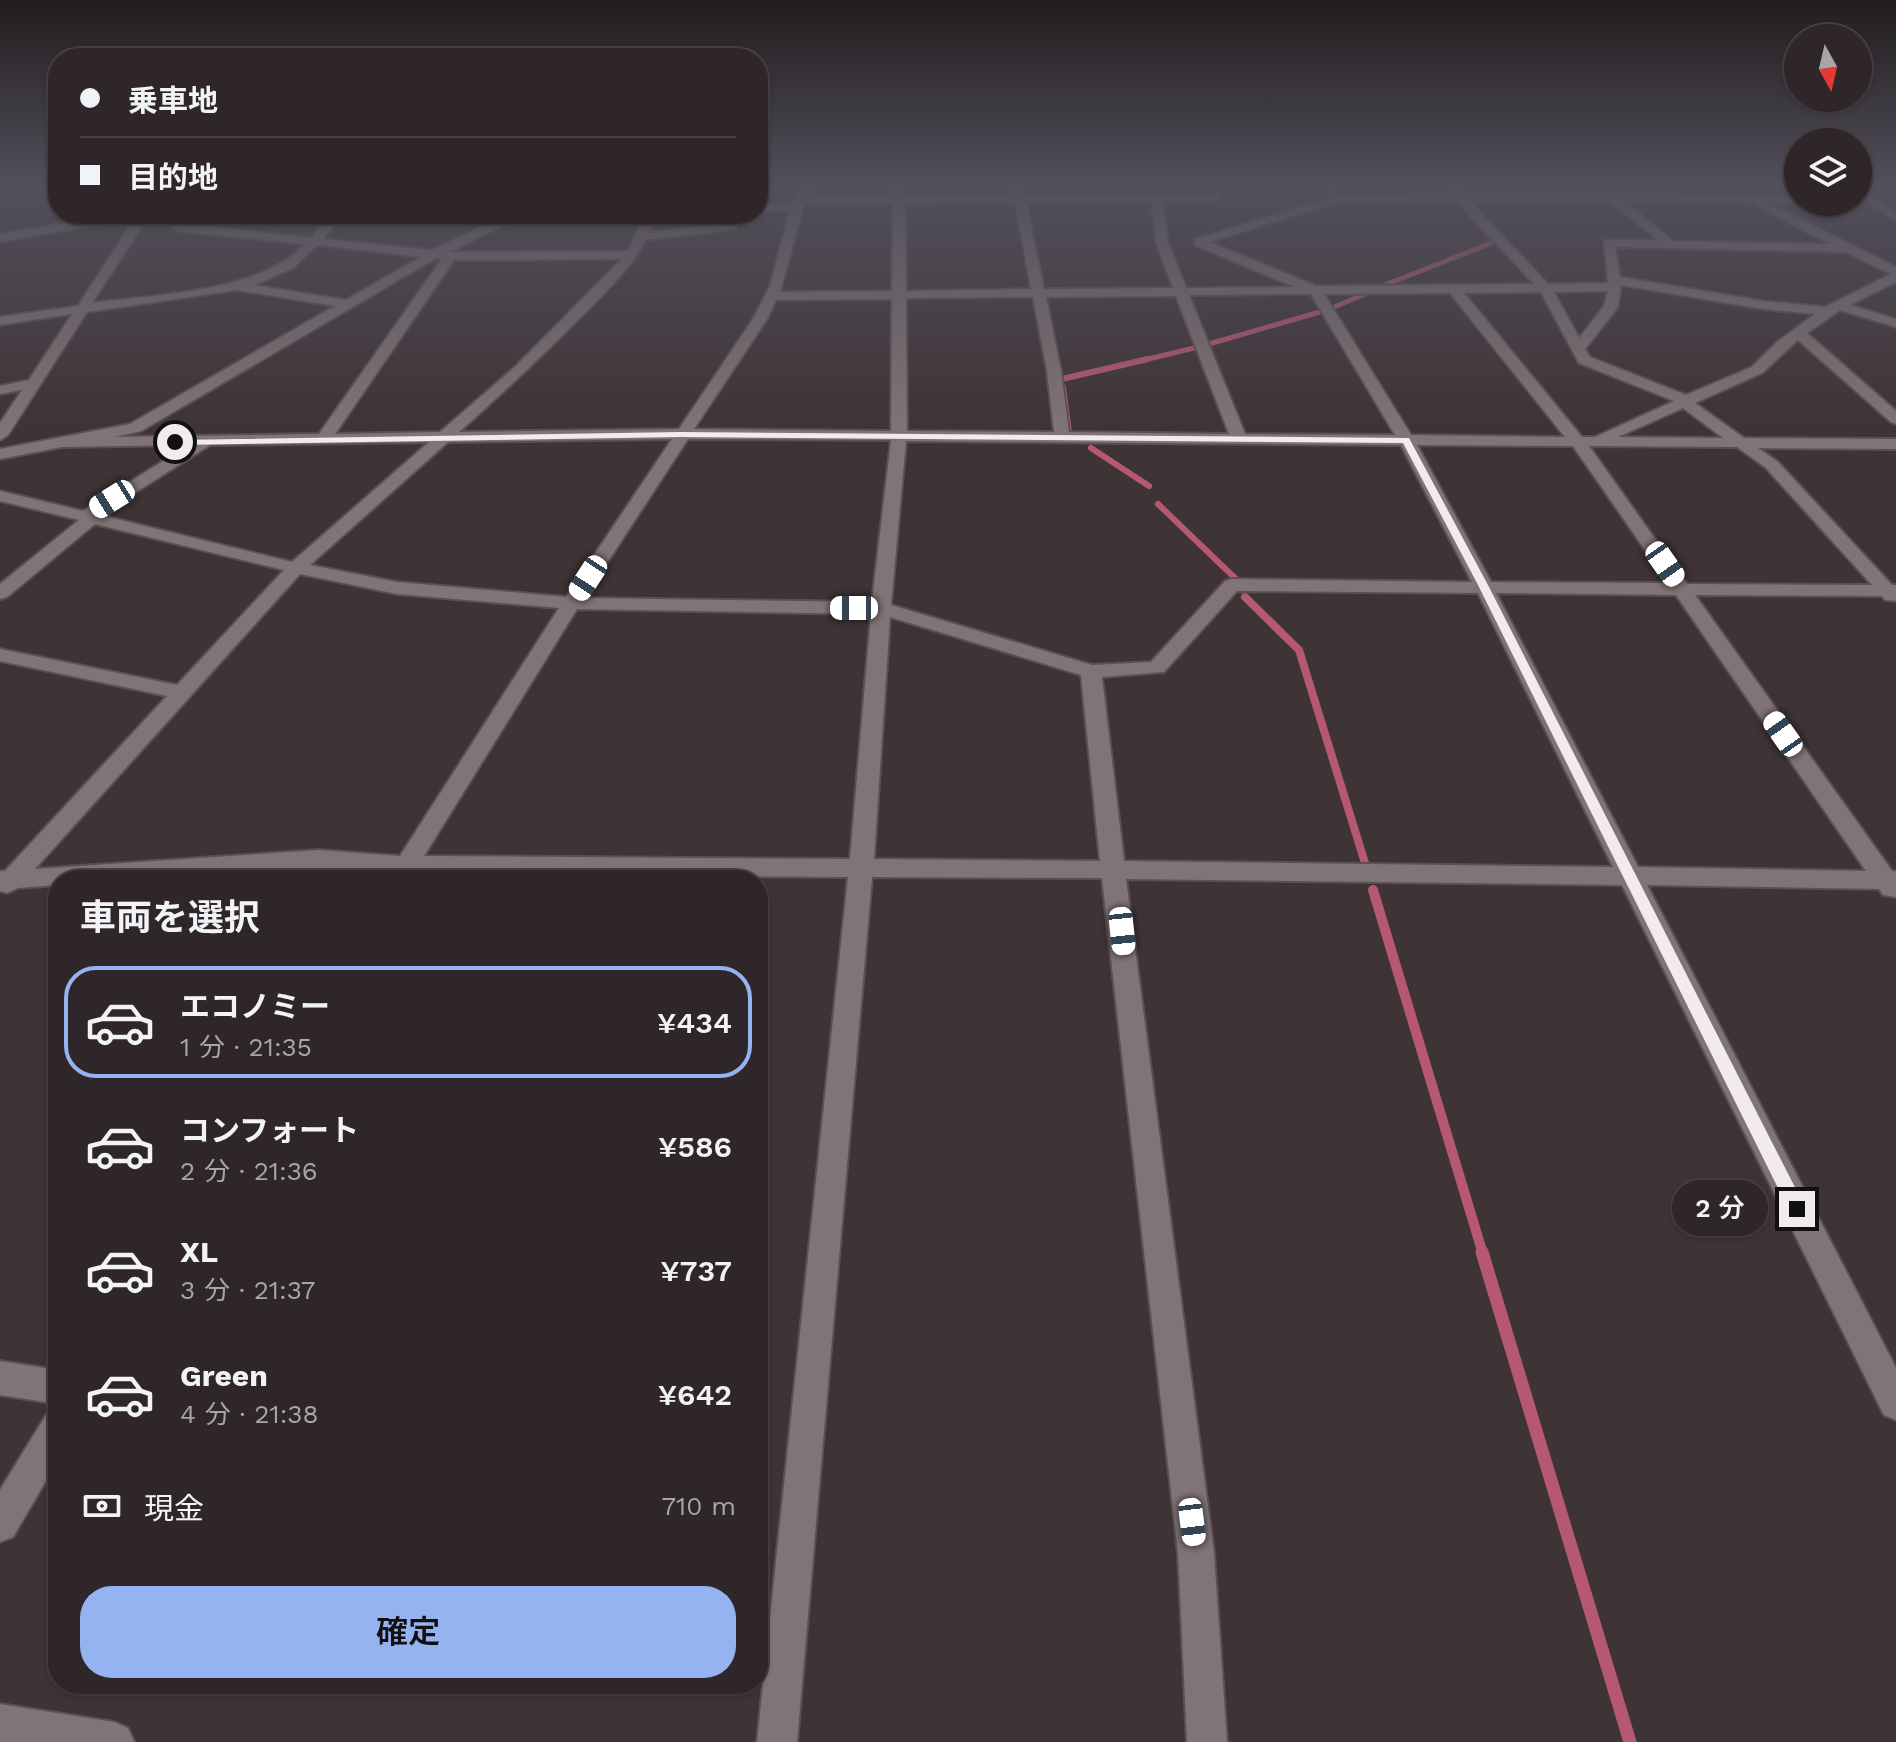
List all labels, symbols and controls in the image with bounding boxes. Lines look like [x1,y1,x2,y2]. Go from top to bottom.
north arrow [1784,24,1872,112]
map controls [1784,24,1872,216]
text: 乗車地 [128,83,218,118]
button: layers [1784,128,1872,216]
text: 目的地 [128,160,218,195]
route start [157,424,193,460]
car [85,476,139,522]
car [1641,537,1689,591]
car [565,551,611,605]
car [830,596,878,620]
car [1759,707,1807,761]
text: 車両を選択 [80,897,260,939]
car [1108,906,1136,956]
icon: car [84,986,156,1058]
text: エコノミー [180,989,330,1024]
text: ¥434 [657,1005,732,1040]
text: 1 分 · 21:35 [180,1032,312,1062]
icon: car [84,1110,156,1182]
text: コンフォート [180,1113,359,1148]
text: ¥586 [658,1129,732,1164]
text: 2 分 · 21:36 [180,1156,318,1186]
callout: 2 分 [1673,1181,1769,1237]
route end [1779,1191,1815,1227]
text: 2 分 [1695,1193,1745,1223]
icon: car [84,1234,156,1306]
text: XL [180,1234,218,1269]
text: ¥737 [660,1253,732,1288]
text: 3 分 · 21:37 [180,1275,315,1305]
icon: car [84,1358,156,1430]
text: Green [180,1358,268,1393]
text: ¥642 [658,1377,732,1412]
text: 4 分 · 21:38 [180,1399,319,1429]
icon: cash [80,1484,124,1528]
text: 現金 [144,1491,204,1526]
text: 710 m [661,1491,736,1521]
car [1177,1497,1207,1547]
button: 確定 [80,1586,736,1678]

